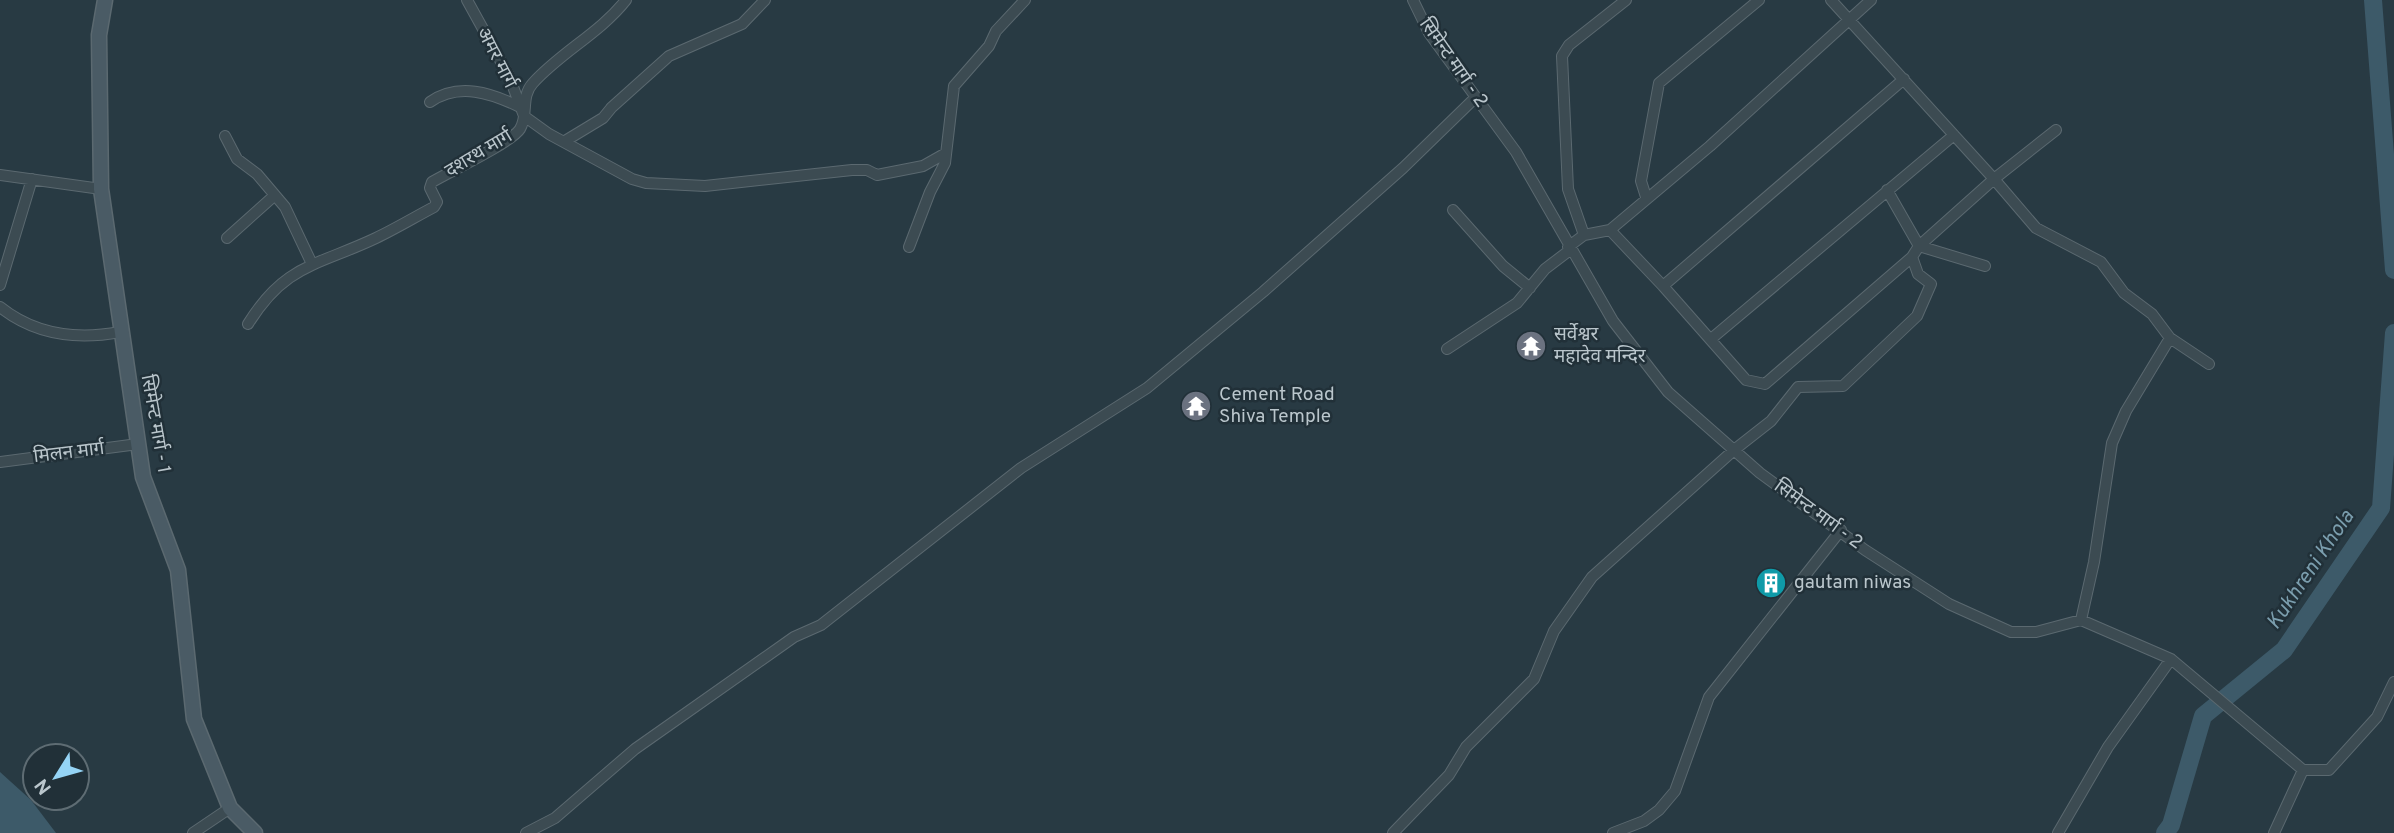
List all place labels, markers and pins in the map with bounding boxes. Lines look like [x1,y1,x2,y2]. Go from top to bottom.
place label: सर्वेश्वर महादेव मन्दिर [1554,322,1647,369]
temple icon: सर्वेश्वर महादेव मन्दिर [1514,329,1548,363]
place label: Cement Road Shiva Temple [1219,383,1335,429]
temple icon: Cement Road Shiva Temple [1179,389,1213,423]
building icon: gautam niwas [1754,566,1788,600]
place label: gautam niwas [1794,571,1911,595]

